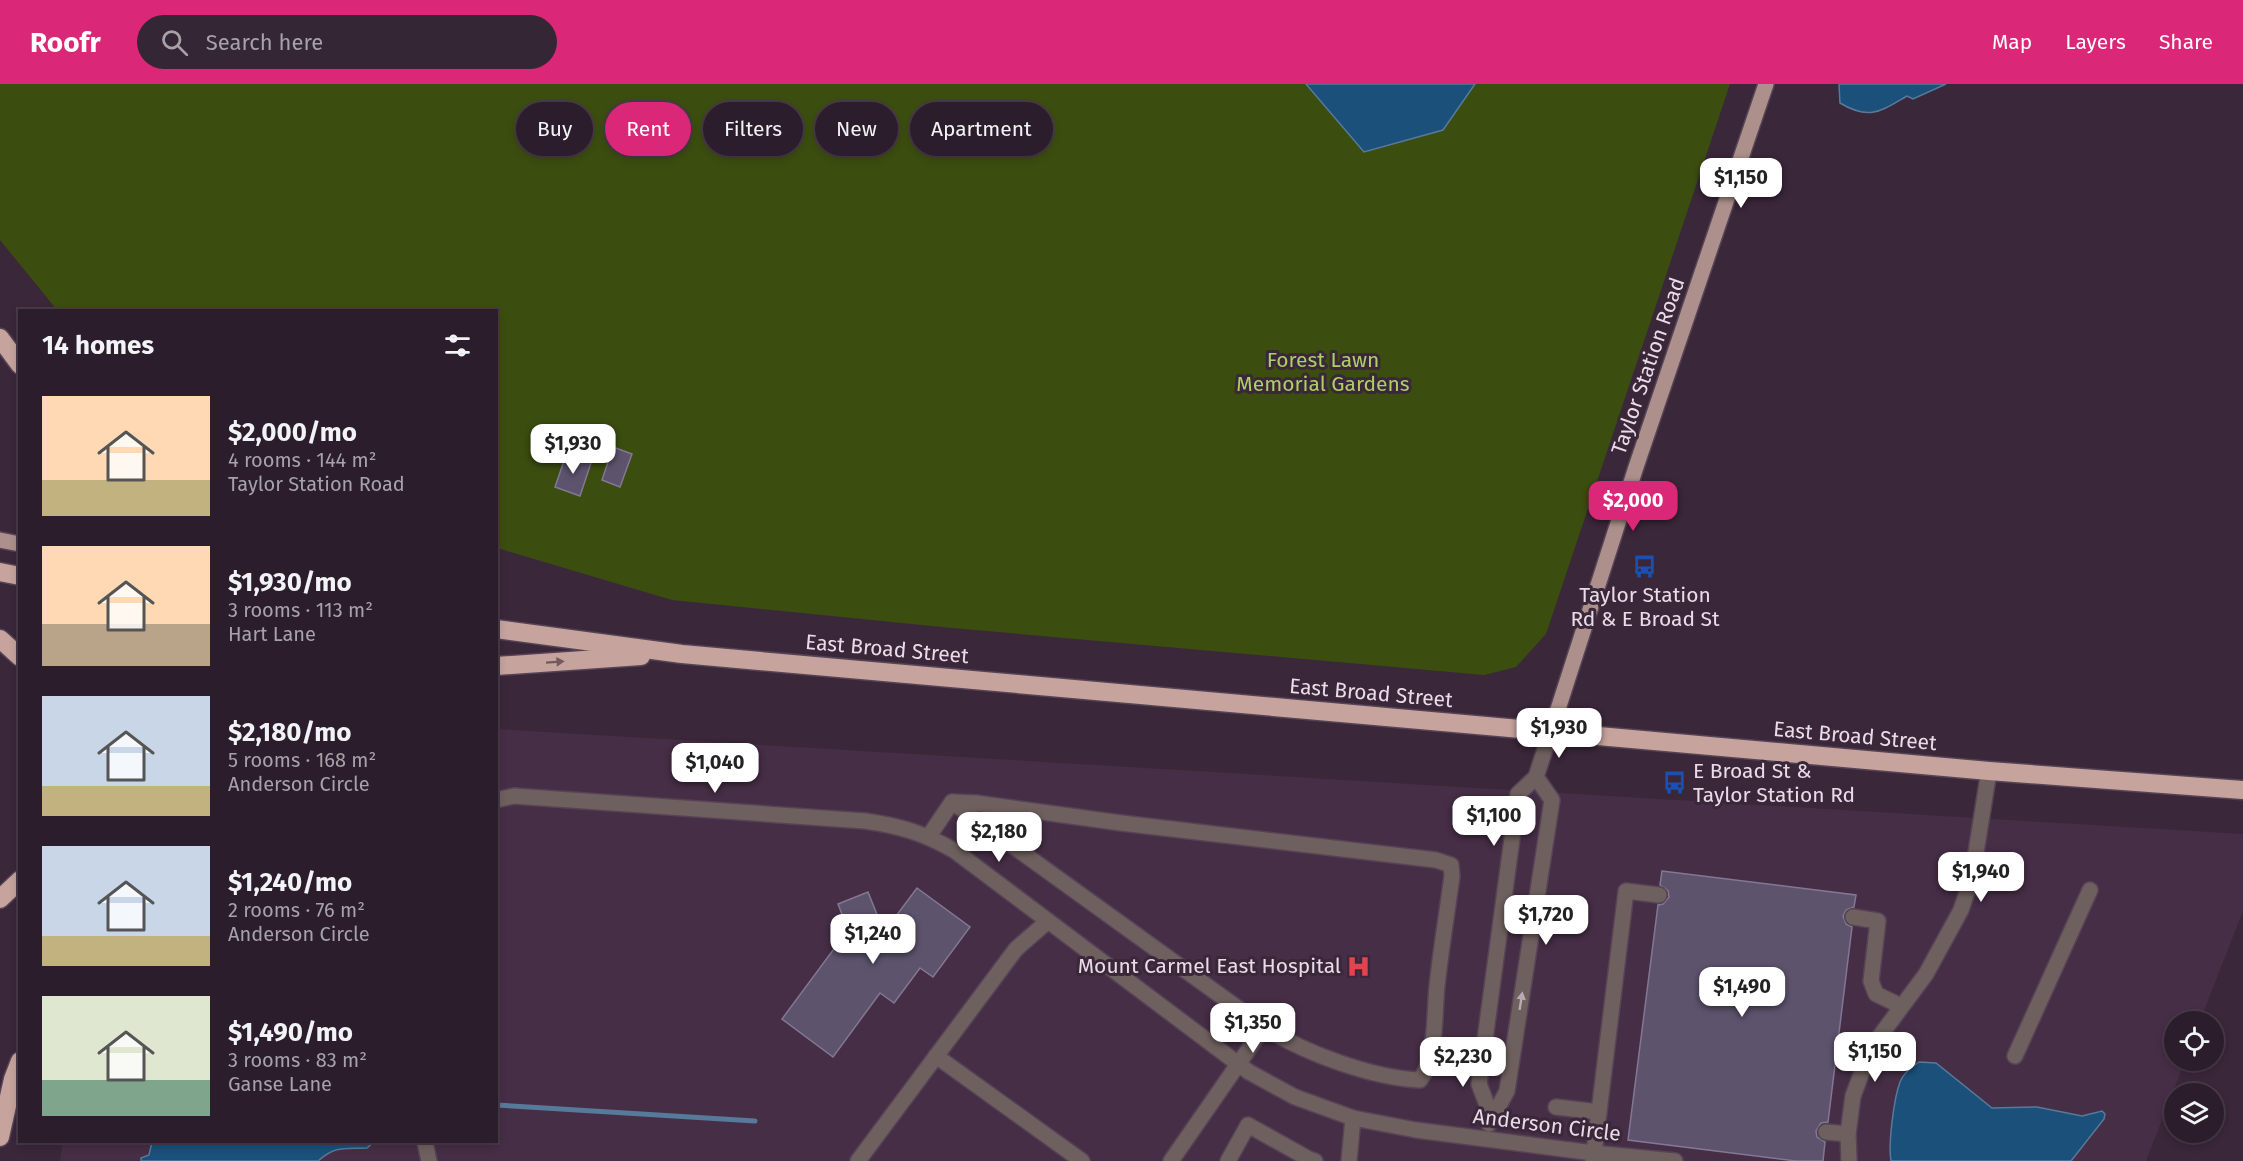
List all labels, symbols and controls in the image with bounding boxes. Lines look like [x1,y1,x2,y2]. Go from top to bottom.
search box [137,15,557,69]
text: Roofr [30,26,101,59]
icon: search [158,26,191,59]
text: Search here [206,29,323,56]
text: Map [1992,29,2032,55]
text: Layers [2065,29,2126,55]
text: Share [2159,29,2213,55]
chip: Buy [516,102,593,156]
chip: Rent [605,102,691,156]
chip: Filters [703,102,803,156]
chip: New [815,102,898,156]
chip: Apartment [910,102,1053,156]
pin: $1,150 [1692,158,1790,209]
text: $1,150 [1714,165,1768,189]
street label: Taylor Station Road [1605,274,1691,458]
icon: filters [441,329,474,362]
text: 14 homes [42,330,154,361]
park label: Forest Lawn Memorial Gardens [1236,347,1410,397]
text: $2,000/mo [228,417,357,448]
icon: home [90,420,162,492]
pin: $1,930 [524,424,622,475]
text: $1,930 [545,431,601,455]
text: 4 rooms · 144 m² [228,448,377,472]
text: Taylor Station Road [228,472,405,496]
pin: $2,000 [1584,481,1682,532]
text: $2,000 [1603,488,1663,512]
bus stop icon: Taylor Station Rd & E Broad St [1632,554,1658,580]
text: $1,930/mo [228,567,352,598]
icon: home [90,570,162,642]
place label: Taylor Station Rd & E Broad St [1570,582,1720,632]
text: 3 rooms · 113 m² [228,598,373,622]
text: Hart Lane [228,622,316,646]
street label: East Broad Street [804,629,970,669]
one-way arrow [545,657,564,667]
street label: East Broad Street [1288,673,1454,713]
pin: $1,930 [1510,708,1608,759]
text: $1,930 [1531,715,1587,739]
street label: East Broad Street [1772,716,1938,756]
text: $2,180/mo [228,717,351,748]
icon: home [90,720,162,792]
pin: $1,040 [666,743,764,794]
text: 5 rooms · 168 m² [228,748,376,772]
text: $1,040 [686,750,744,774]
place label: E Broad St & Taylor Station Rd [1693,758,1855,808]
bus stop icon: E Broad St & Taylor Station Rd [1662,770,1688,796]
text: Anderson Circle [228,772,370,796]
pin: $1,100 [1445,796,1543,847]
text: $1,100 [1466,803,1522,827]
pin: $2,180 [950,812,1048,863]
text: $2,180 [971,819,1027,843]
pin: $1,940 [1932,852,2030,903]
text: $1,940 [1952,859,2010,883]
text: $1,240/mo [228,867,352,898]
icon: home [90,870,162,942]
pin: $1,720 [1497,895,1595,946]
text: 2 rooms · 76 m² [228,898,365,922]
text: $1,720 [1518,902,1574,926]
pin: $1,240 [824,914,922,965]
text: $1,240 [844,921,902,945]
text: Anderson Circle [228,922,370,946]
place label: Mount Carmel East Hospital [1078,953,1341,979]
hospital icon: Mount Carmel East Hospital [1346,953,1372,979]
pin: $1,490 [1693,967,1791,1018]
text: $1,490 [1713,974,1771,998]
one-way arrow [1516,992,1525,1011]
pin: $1,350 [1204,1003,1302,1054]
text: $1,350 [1224,1010,1282,1034]
map controls [2164,1011,2224,1143]
button: locate [2164,1011,2224,1071]
text: $1,490/mo [228,1017,353,1048]
icon: home [90,1020,162,1092]
pin: $1,150 [1826,1032,1924,1083]
pin: $2,230 [1414,1037,1512,1088]
text: $1,150 [1848,1039,1902,1063]
text: $2,230 [1434,1044,1492,1068]
text: 3 rooms · 83 m² [228,1048,367,1072]
text: Ganse Lane [228,1072,332,1096]
button: layers [2164,1083,2224,1143]
street label: Anderson Circle [1472,1103,1622,1147]

